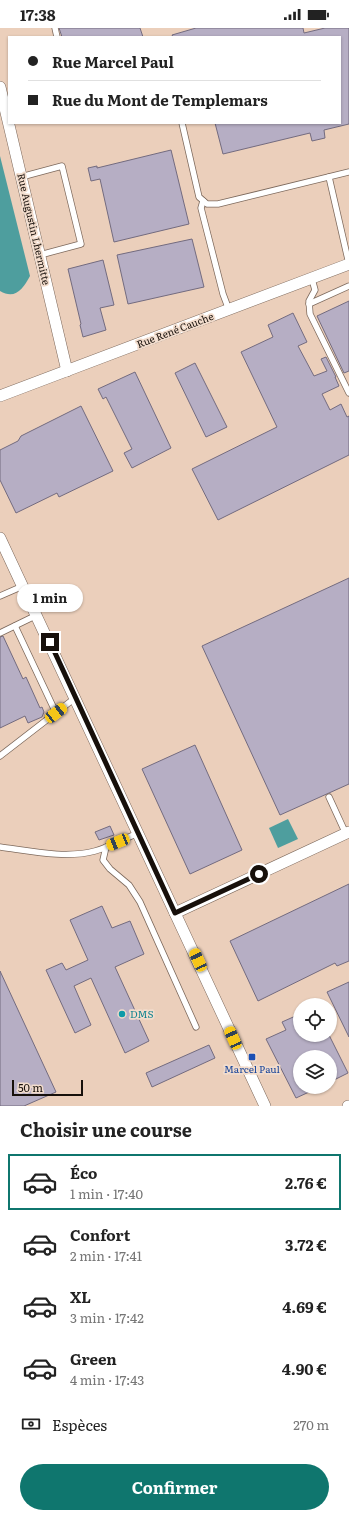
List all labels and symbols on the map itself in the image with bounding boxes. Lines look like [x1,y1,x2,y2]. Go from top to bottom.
street label: Rue Augustin Lhermitte [14,171,55,286]
street label: Rue René Cauche [134,308,215,351]
callout: 1 min [17,584,83,612]
route end [41,633,59,651]
car [43,701,69,725]
car [105,832,131,852]
route start [250,865,268,883]
car [187,947,209,973]
place label: DMS [130,1006,153,1021]
marker: DMS [117,1009,127,1019]
car [223,1025,243,1051]
marker: Marcel Paul [247,1052,257,1062]
place label: Marcel Paul [224,1061,281,1076]
scale bar [12,1078,83,1097]

